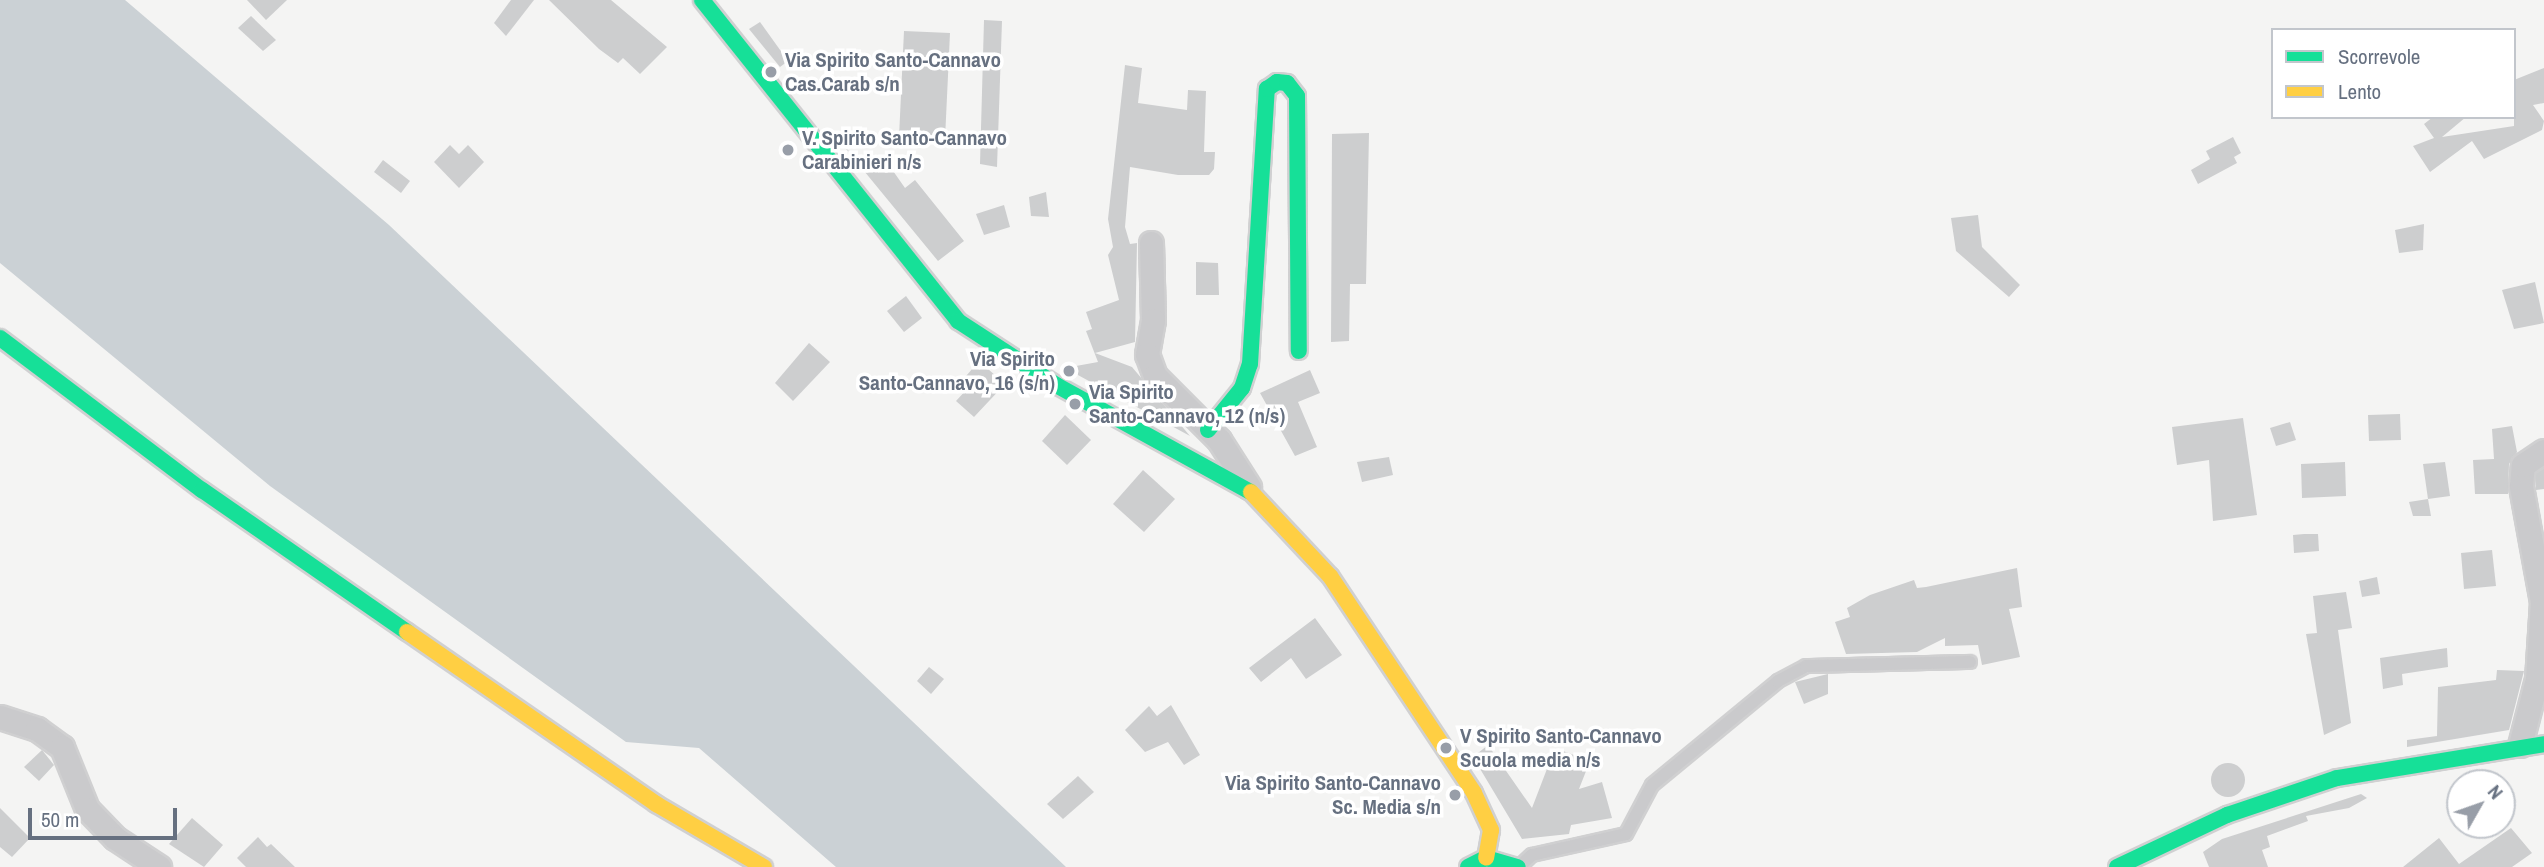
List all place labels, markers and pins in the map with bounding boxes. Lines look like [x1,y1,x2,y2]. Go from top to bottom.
place label: Via Spirito Santo-Cannavo Cas.Carab s/n [785,47,1001,97]
marker: Via Spirito Santo-Cannavo Cas.Carab s/n [763,64,779,80]
place label: V. Spirito Santo-Cannavo Carabinieri n/s [802,125,1007,175]
marker: V. Spirito Santo-Cannavo Carabinieri n/s [780,142,796,158]
place label: Via Spirito Santo-Cannavo, 16 (s/n) [859,346,1055,396]
marker: Via Spirito Santo-Cannavo, 16 (s/n) [1061,363,1077,379]
place label: Via Spirito Santo-Cannavo, 12 (n/s) [1089,379,1285,429]
marker: Via Spirito Santo-Cannavo, 12 (n/s) [1067,396,1083,412]
place label: V Spirito Santo-Cannavo Scuola media n/s [1460,723,1662,773]
marker: V Spirito Santo-Cannavo Scuola media n/s [1438,740,1454,756]
place label: Via Spirito Santo-Cannavo Sc. Media s/n [1225,770,1441,820]
marker: Via Spirito Santo-Cannavo Sc. Media s/n [1447,787,1463,803]

